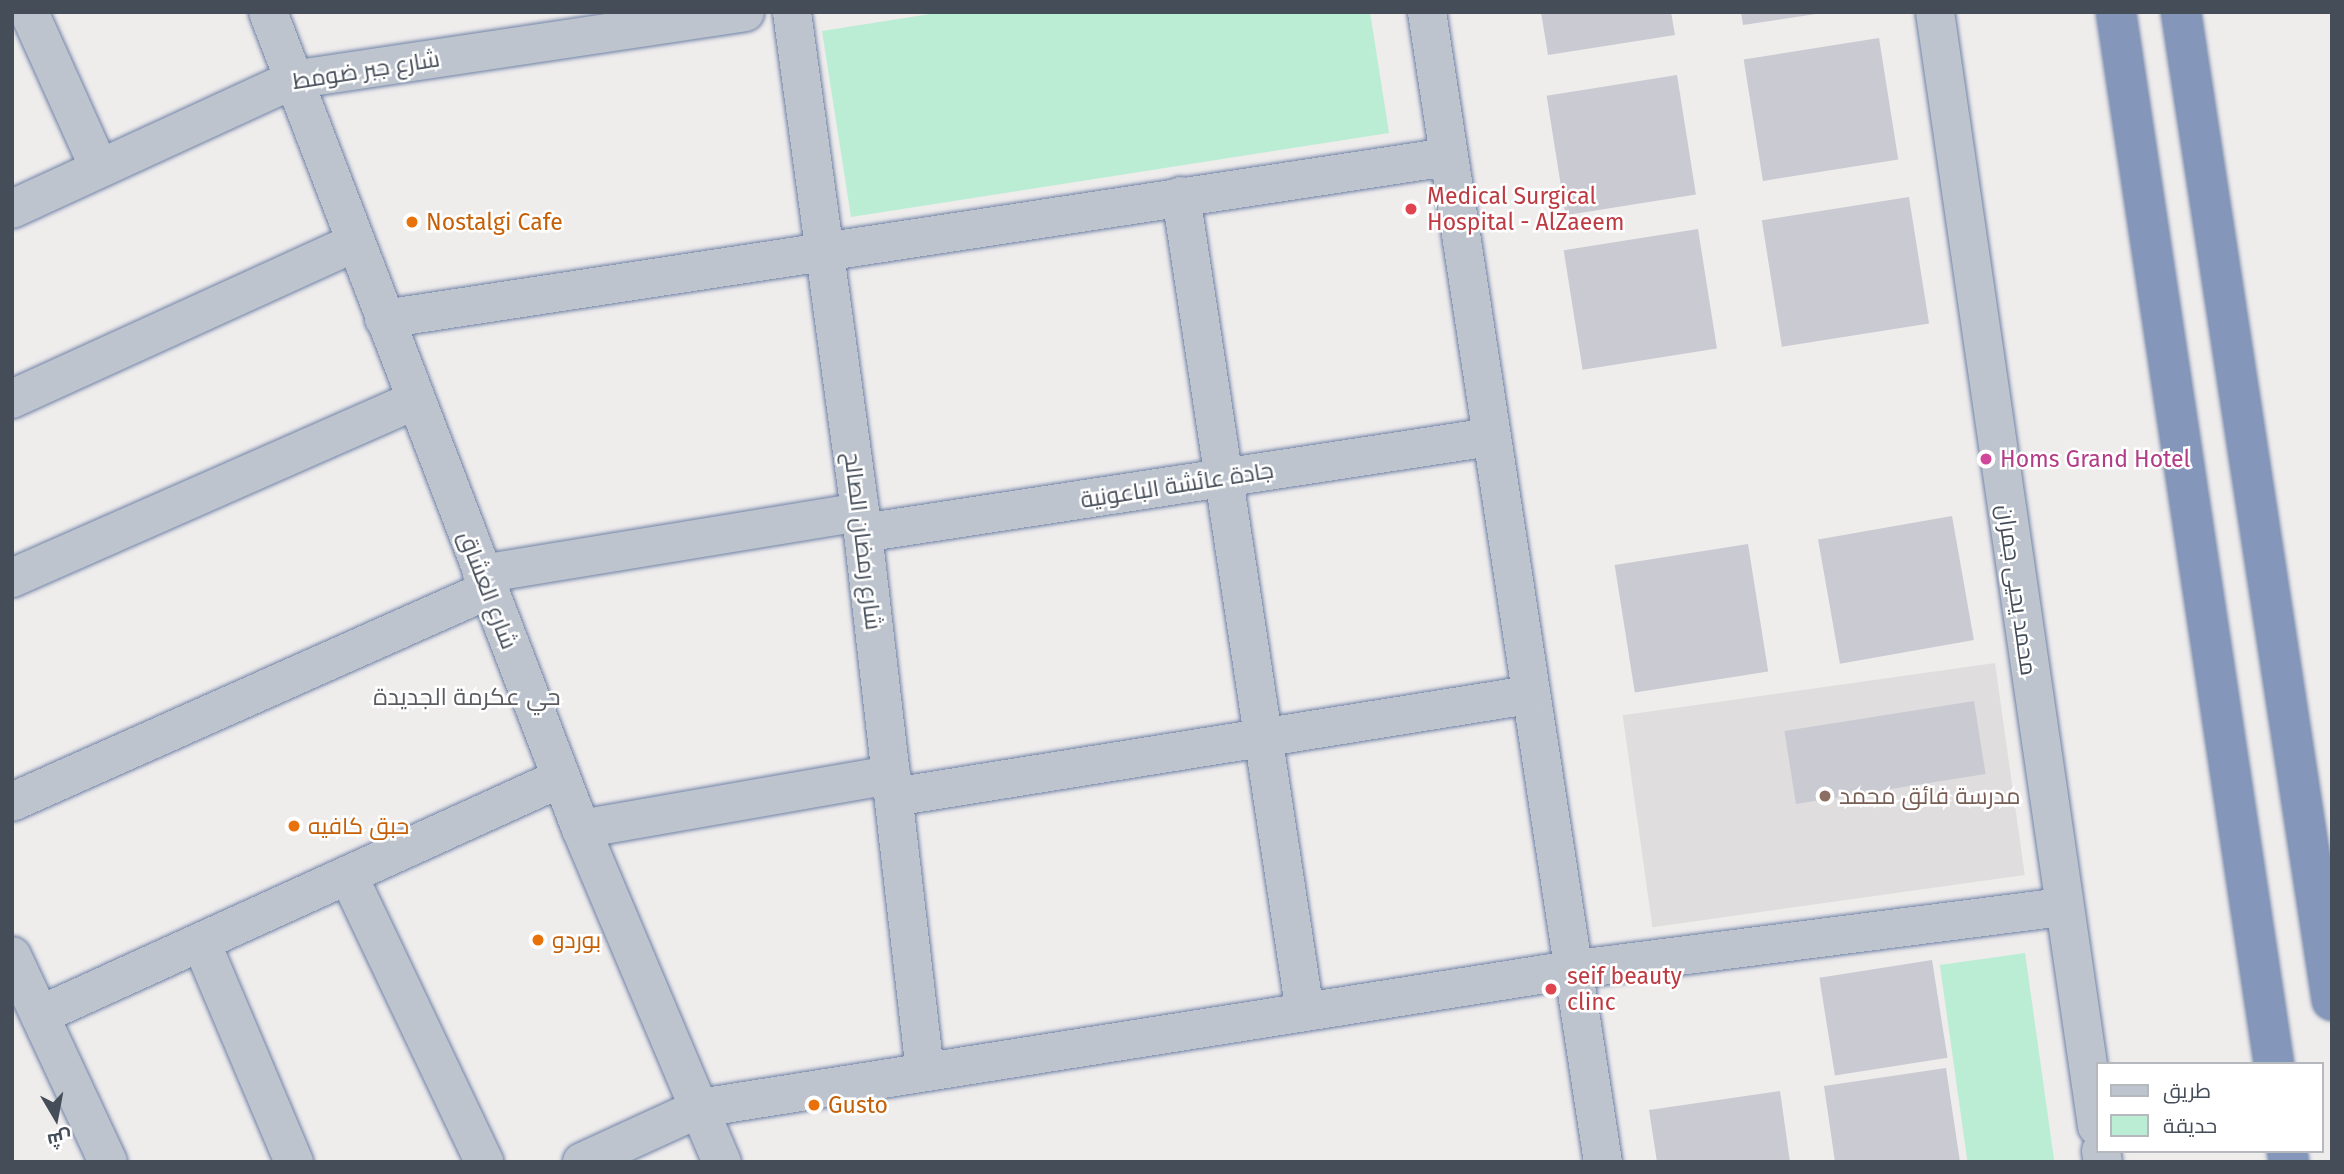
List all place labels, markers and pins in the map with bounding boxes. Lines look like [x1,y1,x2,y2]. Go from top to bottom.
place label: Medical Surgical Hospital - AlZaeem [1427,182,1624,236]
marker: Medical Surgical Hospital - AlZaeem [1401,199,1421,219]
place label: Nostalgi Cafe [426,208,563,236]
marker: Nostalgi Cafe [404,214,420,230]
place label: Homs Grand Hotel [2000,445,2190,473]
marker: Homs Grand Hotel [1978,451,1994,467]
place label: مدرسة فائق محمد [1839,782,2021,810]
marker: مدرسة فائق محمد [1817,788,1833,804]
place label: حبق كافيه [308,812,409,840]
marker: حبق كافيه [286,818,302,834]
place label: بوردو [552,926,601,954]
marker: بوردو [530,932,546,948]
place label: seif beauty clinc [1567,962,1682,1016]
marker: seif beauty clinc [1541,979,1561,999]
place label: Gusto [828,1091,888,1119]
marker: Gusto [806,1097,822,1113]

